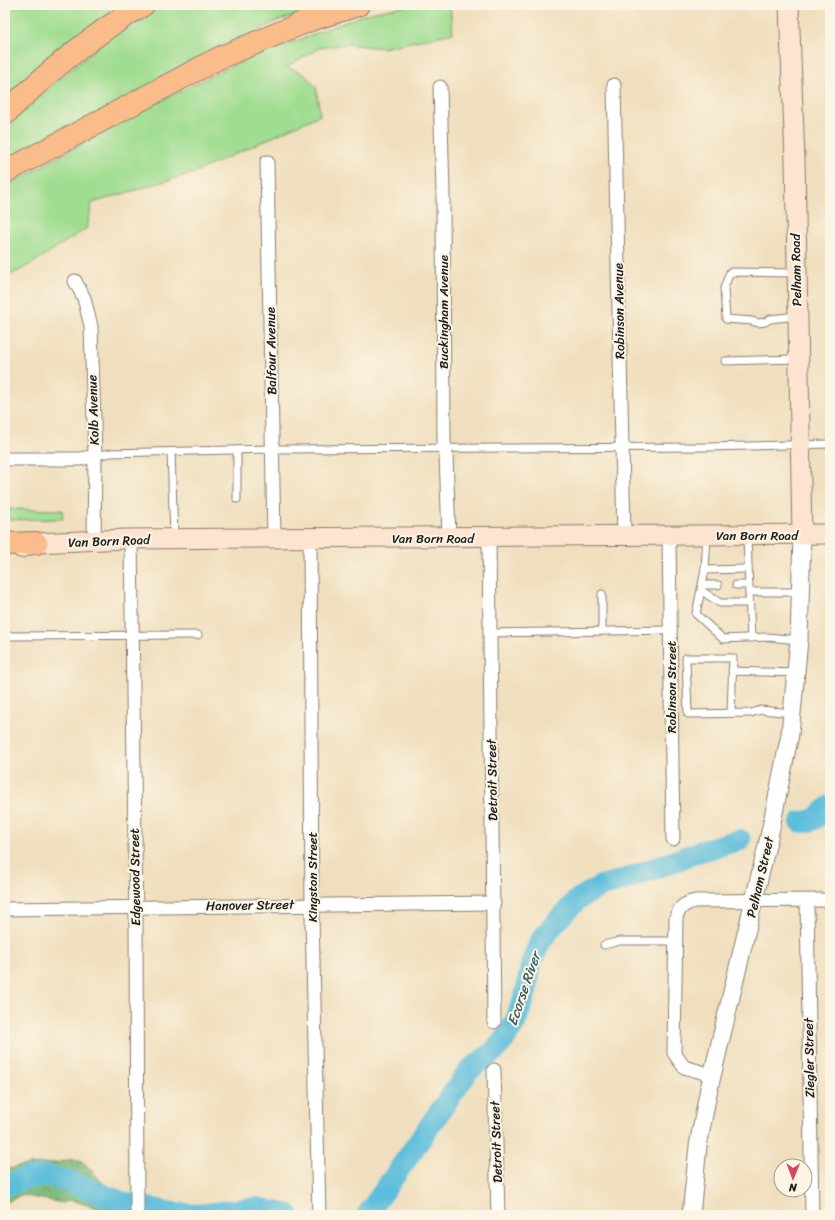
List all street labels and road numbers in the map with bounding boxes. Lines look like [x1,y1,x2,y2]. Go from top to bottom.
street label: Pelham Road [784,232,808,307]
street label: Buckingham Avenue [432,255,455,369]
street label: Robinson Avenue [607,263,631,359]
street label: Balfour Avenue [259,307,283,395]
street label: Kolb Avenue [80,374,106,446]
street label: Van Born Road [716,524,799,547]
street label: Van Born Road [392,527,475,550]
street label: Van Born Road [68,528,152,554]
street label: Robinson Street [660,640,683,733]
street label: Detroit Street [480,738,504,821]
street label: Edgewood Street [123,828,147,926]
street label: Kingston Street [301,831,324,922]
street label: Pelham Street [740,834,781,920]
street label: Hanover Street [206,893,295,917]
street label: Ziegler Street [797,1017,821,1098]
street label: Detroit Street [483,1100,509,1183]

